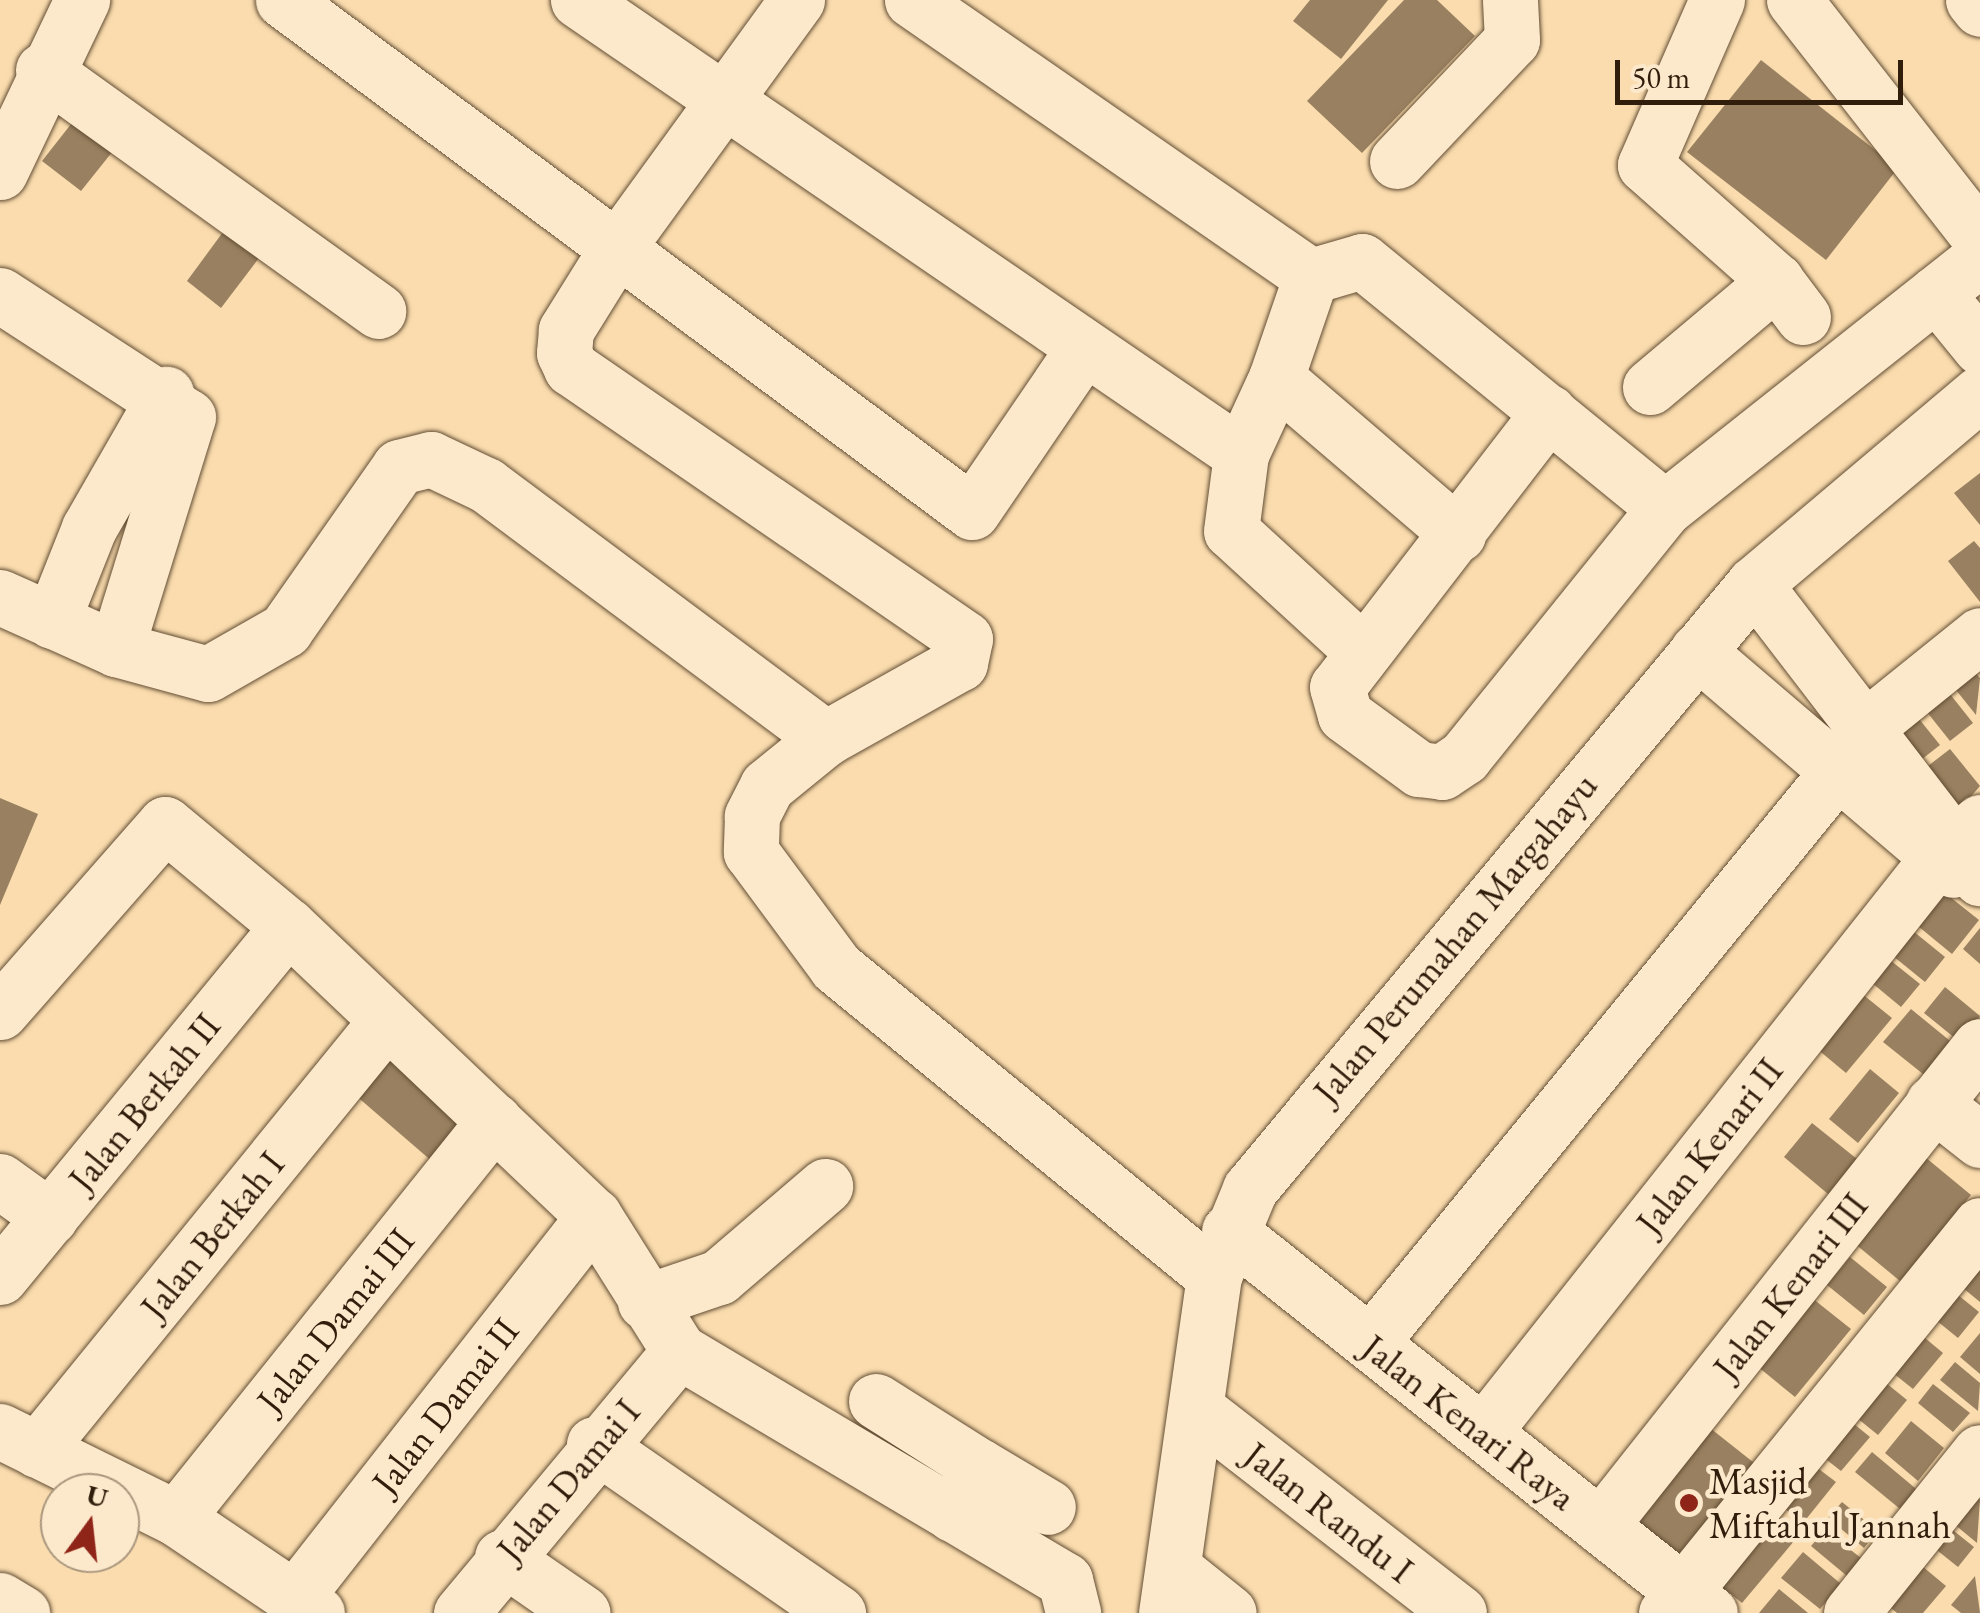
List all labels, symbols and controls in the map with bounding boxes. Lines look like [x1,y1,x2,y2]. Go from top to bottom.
scale bar [1620,40,1908,102]
text: 50 m [1632,58,1690,97]
street label: Jalan Perumahan Margahayu [1303,763,1607,1113]
street label: Jalan Berkah II [58,1004,230,1200]
street label: Jalan Kenari II [1626,1049,1792,1243]
street label: Jalan Berkah I [130,1142,294,1328]
street label: Jalan Kenari III [1703,1184,1877,1388]
street label: Jalan Damai III [247,1219,423,1421]
street label: Jalan Damai II [362,1309,528,1503]
street label: Jalan Kenari Raya [1353,1324,1585,1520]
street label: Jalan Damai I [487,1389,649,1571]
street label: Jalan Randu I [1235,1432,1423,1592]
place label: Masjid Miftahul Jannah [1709,1458,1951,1548]
north arrow [40,1473,140,1573]
text: U [83,1476,112,1516]
marker: Masjid Miftahul Jannah [1678,1492,1700,1514]

